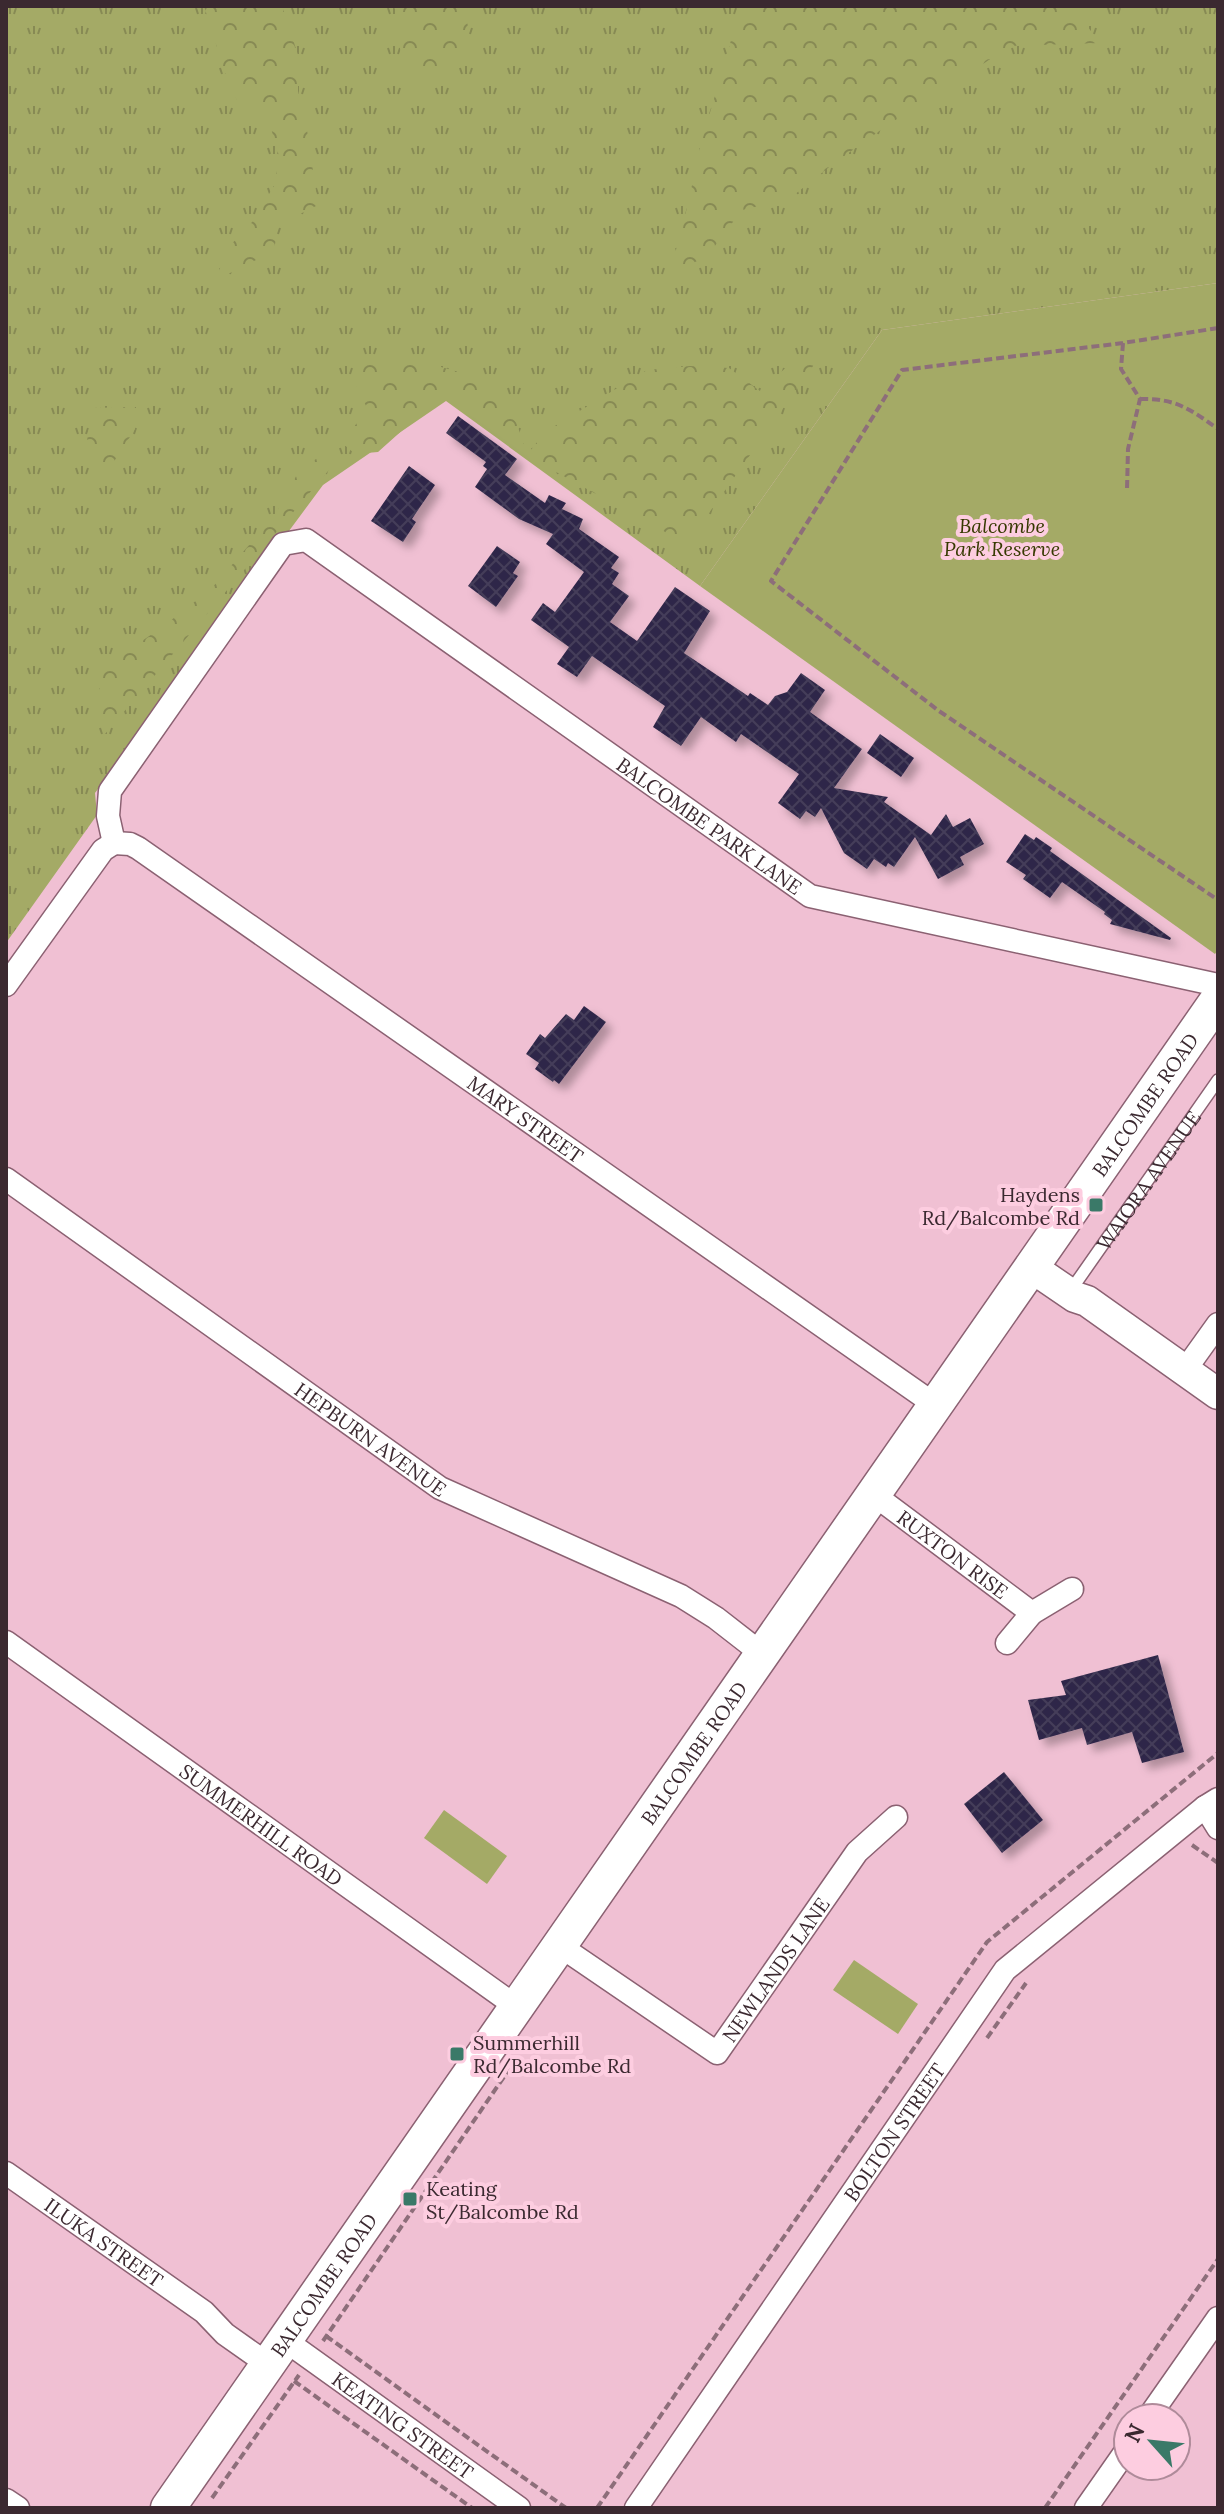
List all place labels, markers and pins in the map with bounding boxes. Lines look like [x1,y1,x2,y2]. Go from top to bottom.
place label: Haydens Rd/Balcombe Rd [922,1182,1080,1231]
marker: Haydens Rd/Balcombe Rd [1087,1196,1105,1214]
place label: Summerhill Rd/Balcombe Rd [473,2030,631,2079]
marker: Summerhill Rd/Balcombe Rd [448,2045,466,2063]
place label: Keating St/Balcombe Rd [426,2176,579,2225]
marker: Keating St/Balcombe Rd [401,2190,419,2208]

